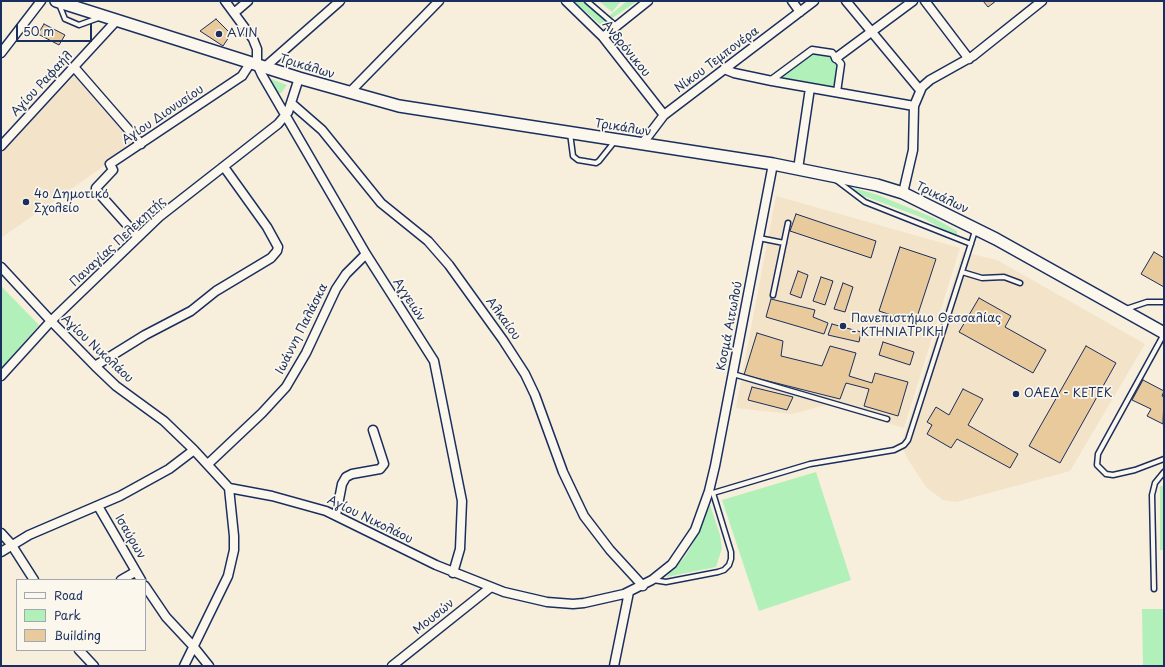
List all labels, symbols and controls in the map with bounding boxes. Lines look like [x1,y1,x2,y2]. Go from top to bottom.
scale bar [18,16,94,42]
street label: Ανδρόνικου [599,18,653,80]
text: 50 m [23,22,54,40]
street label: Νίκου Τεμπονέρα [672,24,762,96]
place label: AVIN [227,27,258,41]
marker: AVIN [214,29,224,39]
street label: Αγίου Ραφαήλ [8,49,76,119]
street label: Τρικάλων [278,52,336,82]
street label: Αγίου Διονυσίου [119,82,207,148]
street label: Τρικάλων [594,116,652,140]
street label: Τρικάλων [913,179,971,217]
place label: 4ο Δημοτικό Σχολείο [34,188,109,216]
street label: Παναγίας Πελεκητής [67,194,169,290]
marker: 4ο Δημοτικό Σχολείο [21,197,31,207]
street label: Αγγειών [390,276,428,324]
street label: Κοσμά Αιτωλού [714,280,746,372]
street label: Ιωάννη Παλάσκα [273,281,331,377]
street label: Αλκαίου [483,295,523,343]
street label: Αγίου Νικολάου [58,312,136,386]
place label: Πανεπιστήμιο Θεσσαλίας - ΚΤΗΝΙΑΤΡΙΚΗ [851,312,1001,340]
marker: Πανεπιστήμιο Θεσσαλίας - ΚΤΗΝΙΑΤΡΙΚΗ [838,321,848,331]
place label: ΟΑΕΔ - ΚΕΤΕΚ [1024,387,1112,401]
marker: ΟΑΕΔ - ΚΕΤΕΚ [1011,389,1021,399]
street label: Αγίου Νικολάου [325,493,415,547]
street label: Ισαύρων [112,512,148,562]
legend [16,579,146,651]
text: Road [54,586,83,604]
street label: Μουσών [411,596,457,638]
text: Park [54,606,81,624]
text: Building [54,626,101,644]

